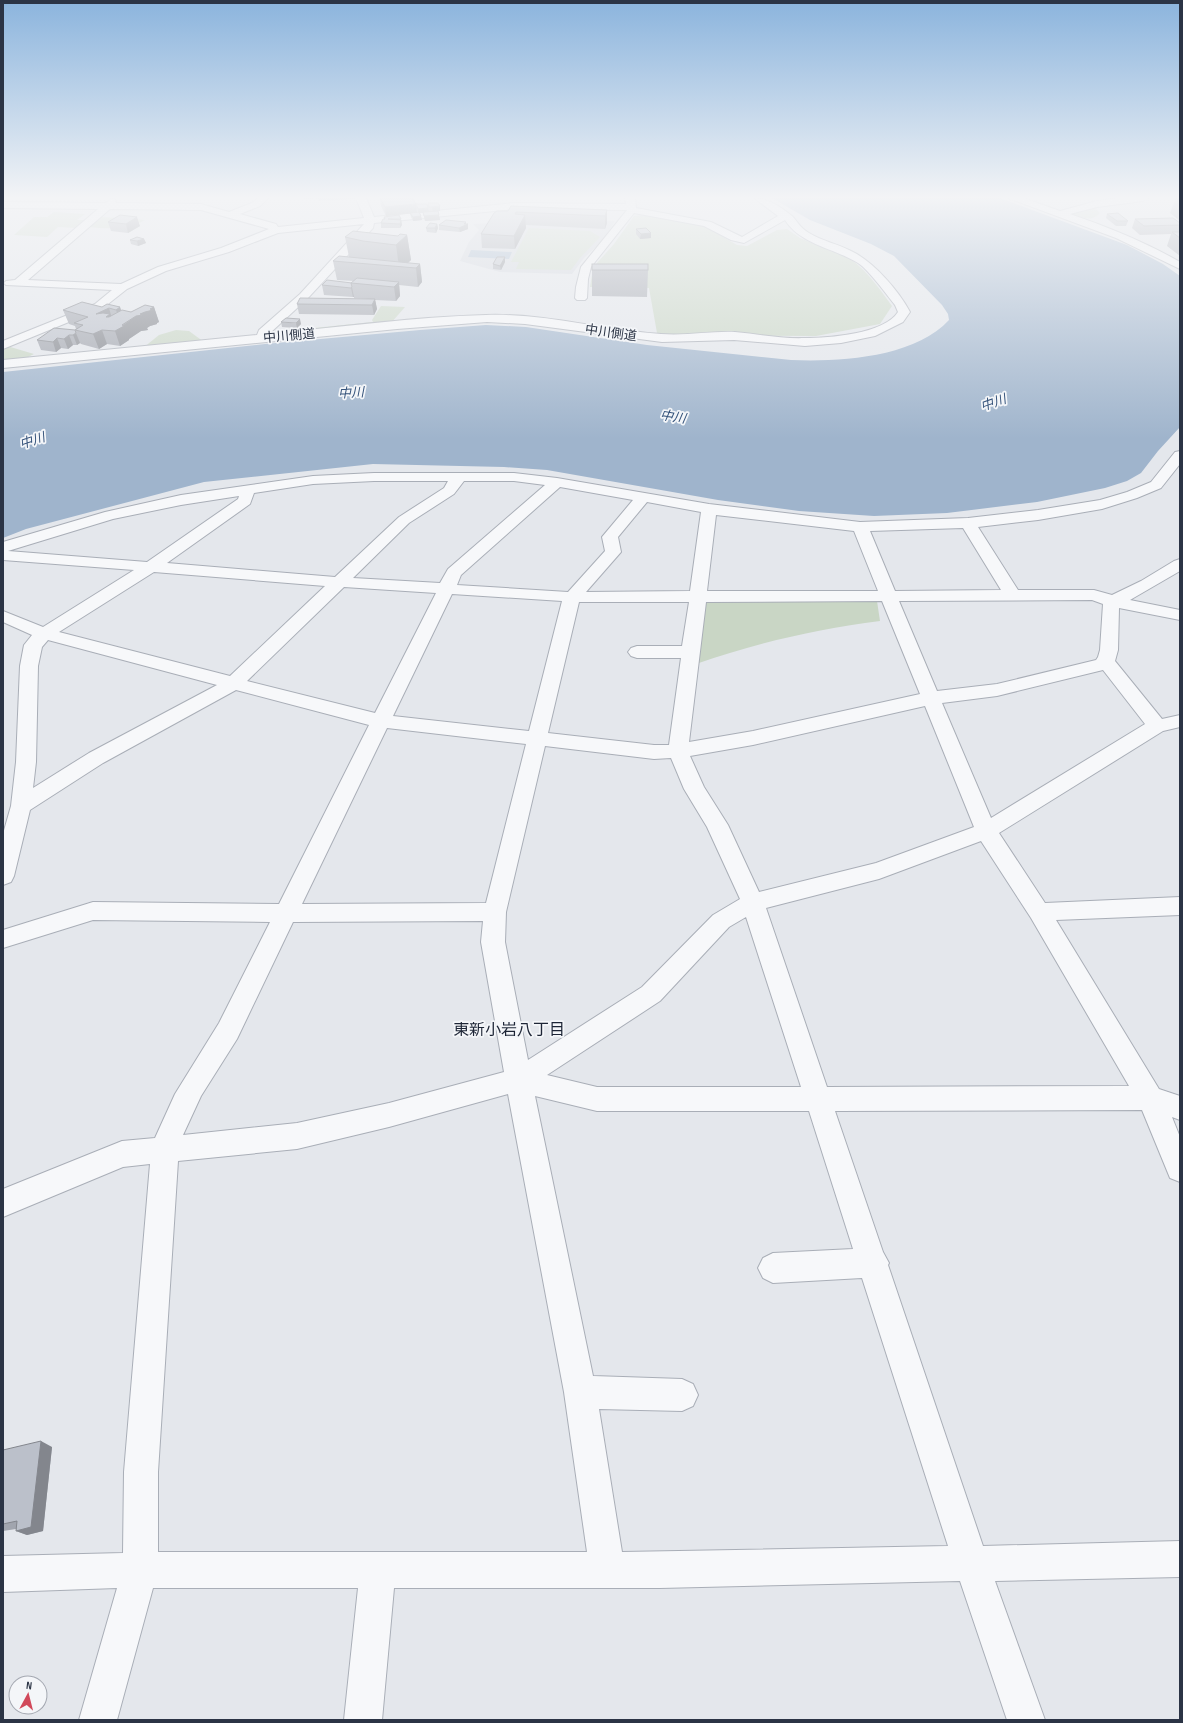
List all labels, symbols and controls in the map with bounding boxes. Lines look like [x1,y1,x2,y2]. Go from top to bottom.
street label: 中川側道 [584,321,638,345]
street label: 中川側道 [262,326,316,346]
water label: 中川 [338,384,366,402]
water label: 中川 [978,391,1010,415]
water label: 中川 [659,407,689,427]
water label: 中川 [17,429,49,453]
district label: 東新小岩八丁目 [453,1021,565,1040]
north arrow [8,1675,48,1715]
text: N [25,1679,33,1692]

